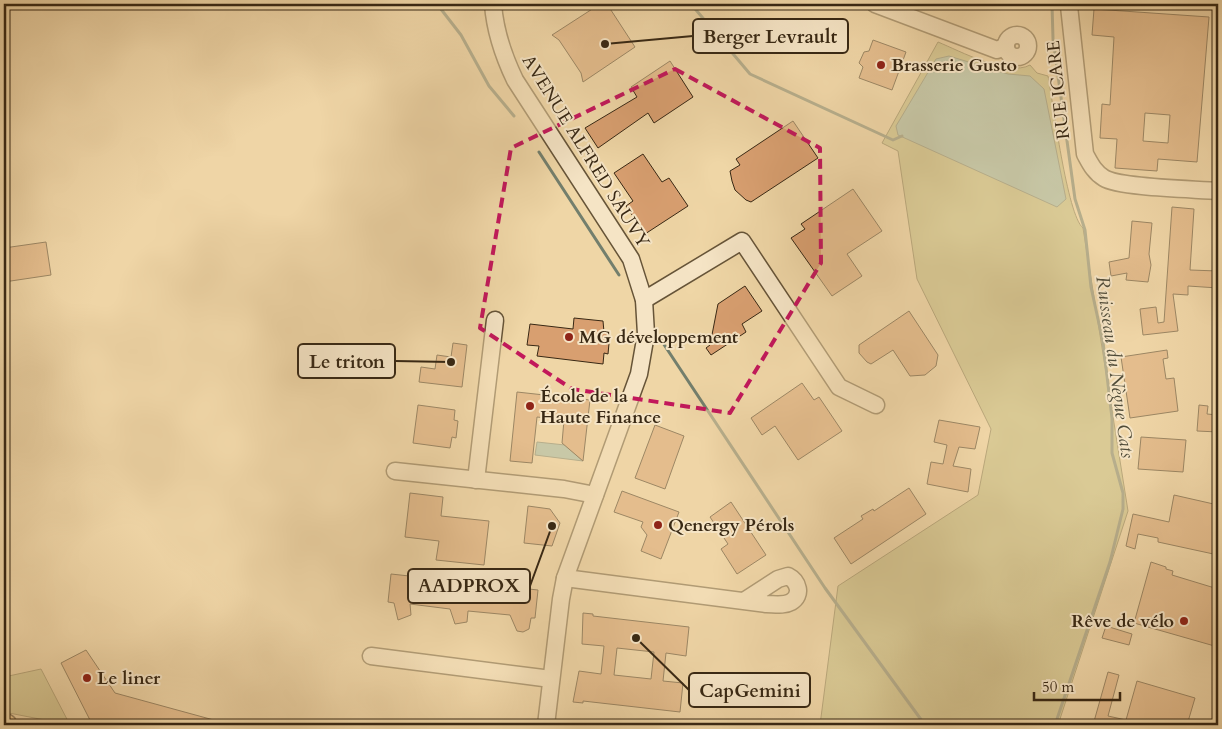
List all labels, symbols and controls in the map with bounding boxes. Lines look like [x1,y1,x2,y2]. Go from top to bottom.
callout: Berger Levrault [693,19,848,53]
text: Berger Levrault [703,24,838,50]
street label: RUE ICARE [1041,39,1076,141]
street label: AVENUE ALFRED SAUVY [516,50,656,253]
place label: Brasserie Gusto [891,53,1017,78]
marker: Brasserie Gusto [875,59,887,71]
water label: Ruisseau du Nègue Cats [1089,274,1141,460]
place label: MG développement [579,325,739,350]
marker: MG développement [563,331,575,343]
callout: Le triton [298,344,395,378]
text: Le triton [309,349,386,375]
place label: École de la Haute Finance [540,384,661,430]
marker: École de la Haute Finance [524,400,536,412]
place label: Qenergy Pérols [668,513,794,538]
marker: Qenergy Pérols [652,519,664,531]
callout: AADPROX [408,569,530,603]
text: AADPROX [418,573,520,599]
place label: Rêve de vélo [1071,609,1174,634]
marker: Rêve de vélo [1178,615,1190,627]
place label: Le liner [97,666,161,691]
scale bar [1034,669,1121,701]
marker: Le liner [81,672,93,684]
callout: CapGemini [689,673,810,707]
text: 50 m [1042,677,1074,697]
text: CapGemini [699,678,801,704]

